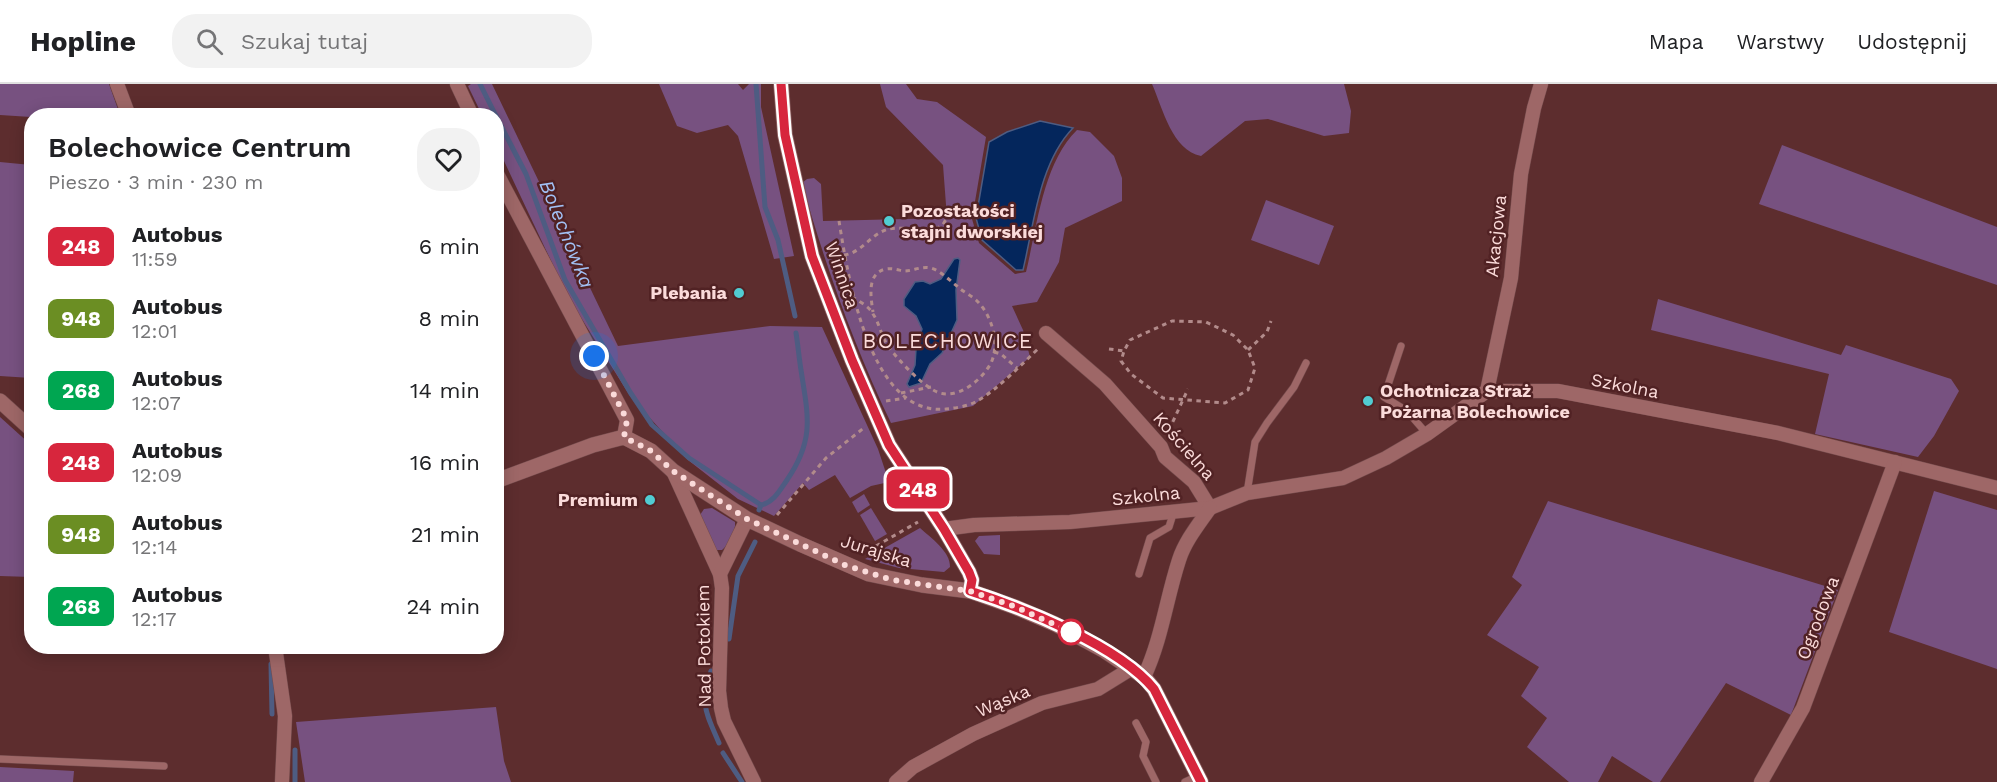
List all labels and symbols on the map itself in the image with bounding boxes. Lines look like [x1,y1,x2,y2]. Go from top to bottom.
water label: Bolechówka [534,176,600,292]
street label: Akacjowa [1481,194,1510,278]
place label: Pozostałości stajni dworskiej [901,200,1043,242]
marker: Pozostałości stajni dworskiej [882,214,896,228]
street label: Winnica [821,239,864,311]
place label: Plebania [650,282,728,303]
marker: Plebania [732,286,746,300]
district label: BOLECHOWICE [862,328,1034,353]
your location [579,341,609,371]
street label: Szkolna [1589,369,1661,402]
place label: Ochotnicza Straż Pożarna Bolechowice [1380,380,1570,422]
marker: Ochotnicza Straż Pożarna Bolechowice [1361,394,1375,408]
street label: Kościelna [1149,407,1220,484]
line badge: 248 [884,470,952,508]
street label: Szkolna [1111,481,1181,510]
place label: Premium [558,489,638,510]
marker: Premium [643,493,657,507]
street label: Jurajska [838,530,914,571]
street label: Ogrodowa [1792,573,1843,663]
street label: Nad Potokiem [692,584,715,708]
unlabelled marker [1058,619,1084,645]
street label: Wąska [973,680,1033,721]

